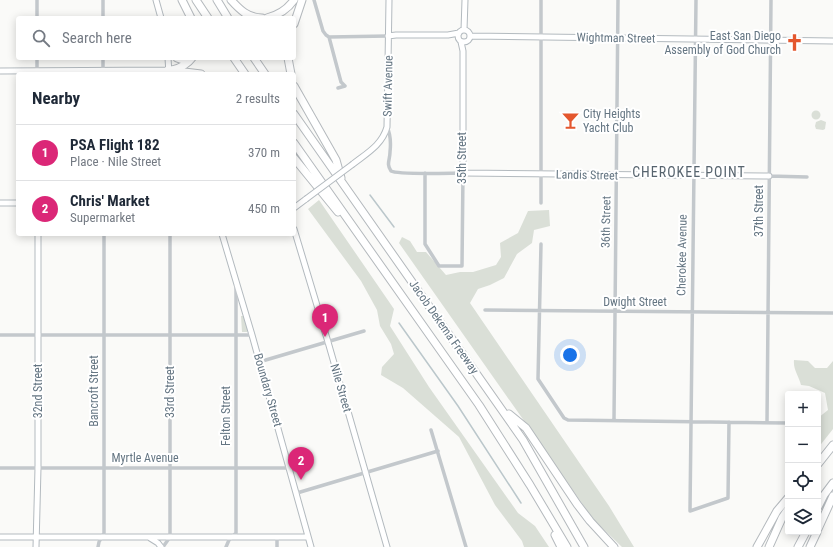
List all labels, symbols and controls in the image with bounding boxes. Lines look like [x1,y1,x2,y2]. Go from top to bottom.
search box [16,16,296,60]
icon: search [30,27,52,49]
text: Search here [62,29,132,47]
place label: East San Diego Assembly of God Church [664,29,781,57]
street label: Wightman Street [577,30,656,46]
church icon: East San Diego Assembly of God Church [784,33,804,53]
street label: Swift Avenue [380,55,396,117]
text: Nearby [32,88,80,108]
text: 2 results [236,91,280,106]
place label: City Heights Yacht Club [583,107,640,135]
bar icon: City Heights Yacht Club [560,111,580,131]
street label: 35th Street [455,132,469,184]
text: PSA Flight 182 [70,136,159,154]
text: 1 [42,145,48,160]
text: 370 m [248,145,280,160]
text: Place · Nile Street [70,154,161,169]
district label: CHEROKEE POINT [632,164,746,180]
street label: Landis Street [556,167,619,183]
street label: 37th Street [752,185,766,237]
text: Chris' Market [70,192,150,210]
street label: 36th Street [599,195,613,248]
text: 2 [42,201,48,216]
text: 450 m [248,201,280,216]
text: Supermarket [70,210,135,225]
street label: Cherokee Avenue [674,214,690,296]
street label: Jacob Dekema Freeway [406,277,482,377]
street label: Dwight Street [603,295,667,309]
pin: 1 [312,304,338,337]
your location [560,345,580,365]
street label: Boundary Street [251,352,285,429]
street label: Bancroft Street [87,355,101,427]
street label: Nile Street [327,362,355,414]
street label: 32nd Street [31,363,45,418]
street label: 33rd Street [163,365,177,418]
street label: Felton Street [219,385,233,446]
map controls [785,391,821,535]
button: + [785,391,821,427]
button: − [785,427,821,463]
pin: 2 [288,447,314,480]
street label: Myrtle Avenue [111,451,179,465]
button: locate [785,463,821,499]
button: layers [785,499,821,535]

